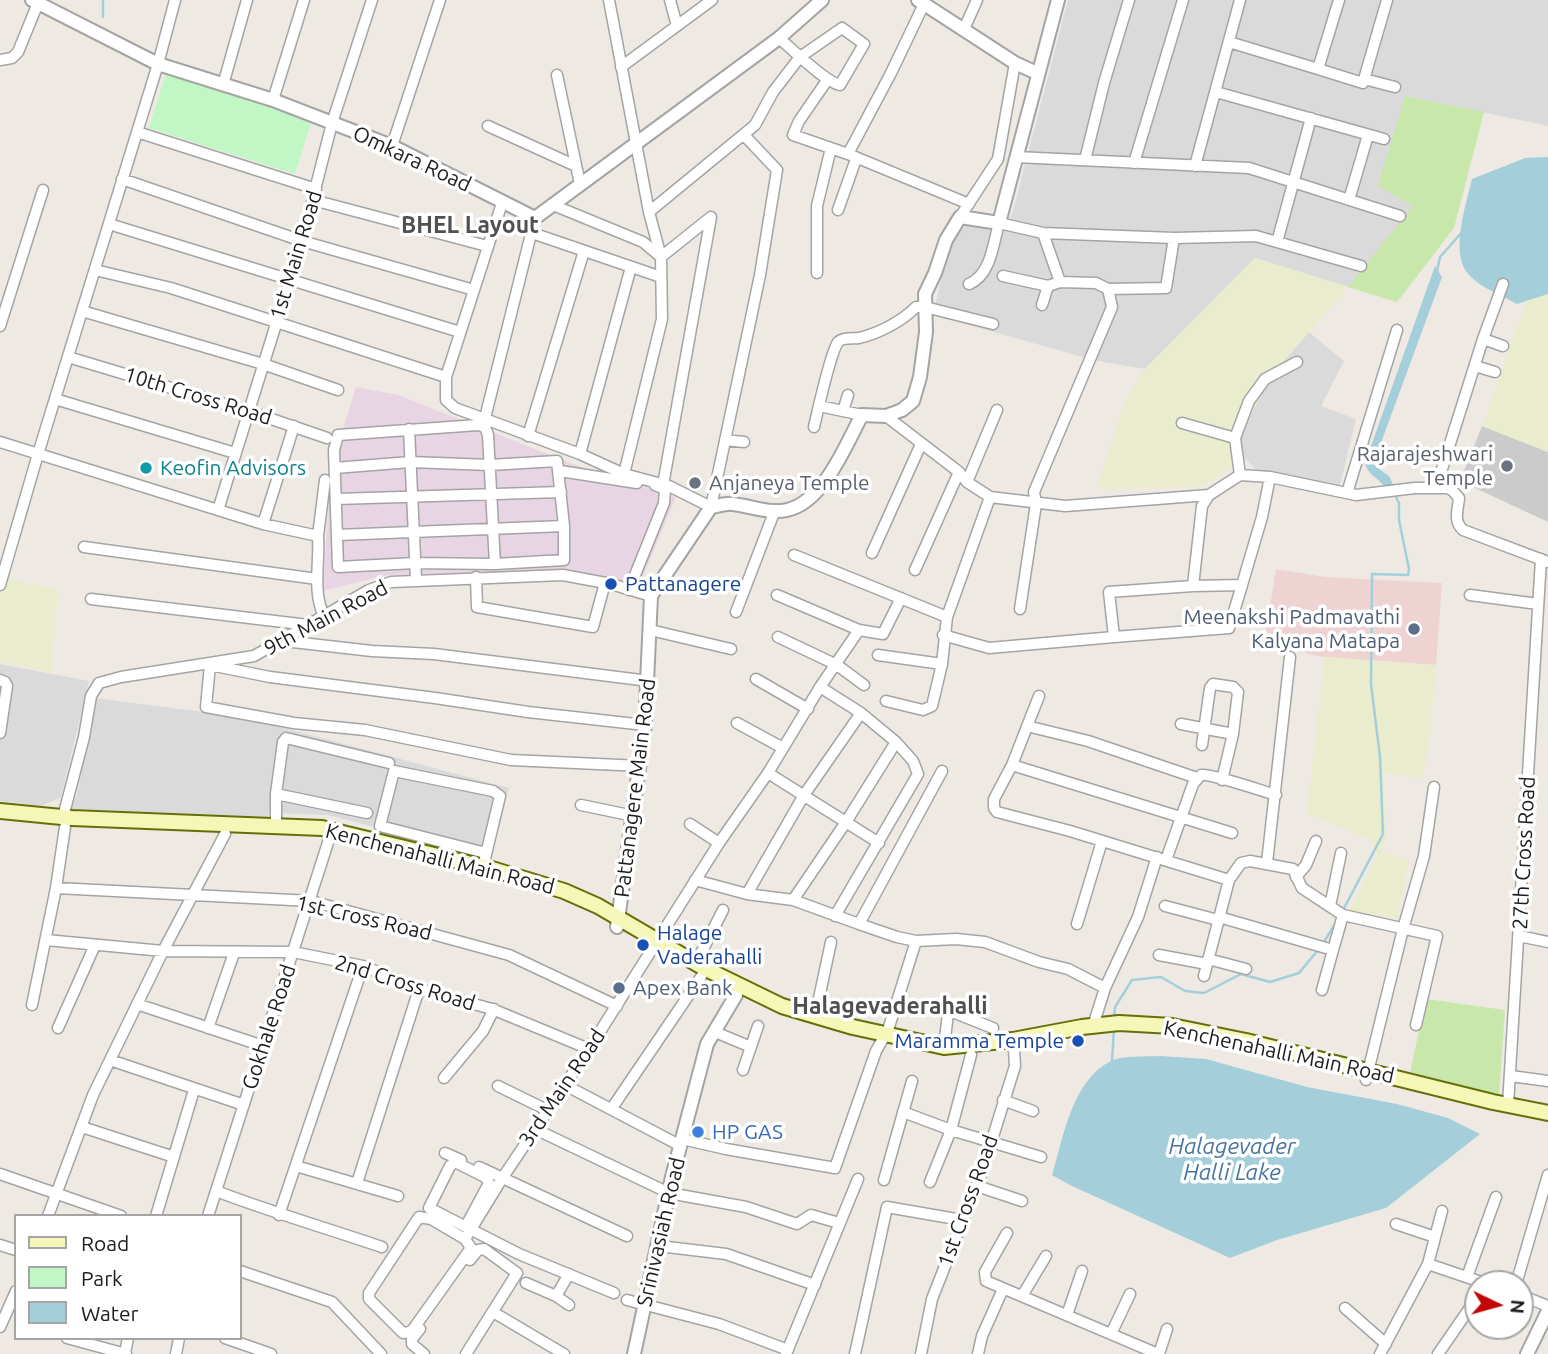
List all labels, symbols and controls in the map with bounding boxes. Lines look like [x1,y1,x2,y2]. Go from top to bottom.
street label: Omkara Road [349,121,475,197]
street label: 1st Main Road [264,188,328,322]
district label: BHEL Layout [401,211,539,239]
street label: 10th Cross Road [121,362,275,430]
place label: Rajarajeshwari Temple [1357,441,1493,491]
place label: Keofin Advisors [160,455,306,481]
marker: Rajarajeshwari Temple [1499,458,1515,474]
marker: Keofin Advisors [138,460,154,476]
place label: Anjaneya Temple [709,470,870,496]
marker: Anjaneya Temple [687,475,703,491]
place label: Pattanagere [625,571,741,597]
street label: 9th Main Road [260,575,392,661]
marker: Pattanagere [603,576,619,592]
place label: Meenakshi Padmavathi Kalyana Matapa [1183,604,1400,654]
marker: Meenakshi Padmavathi Kalyana Matapa [1406,621,1422,637]
street label: Pattanagere Main Road [609,677,661,899]
street label: 27th Cross Road [1507,776,1541,930]
street label: Kenchenahalli Main Road [323,818,557,900]
street label: 1st Cross Road [294,890,434,946]
place label: Halage Vaderahalli [657,920,762,970]
marker: Halage Vaderahalli [635,937,651,953]
street label: 2nd Cross Road [332,950,478,1016]
street label: Gokhale Road [237,961,301,1093]
place label: Apex Bank [633,975,733,1001]
marker: Apex Bank [611,980,627,996]
district label: Halagevaderahalli [792,992,988,1020]
street label: Kenchenahalli Main Road [1161,1015,1397,1089]
street label: 3rd Main Road [513,1024,611,1152]
place label: Maramma Temple [895,1028,1064,1054]
marker: Maramma Temple [1070,1033,1086,1049]
place label: HP GAS [712,1119,783,1145]
marker: HP GAS [690,1124,706,1140]
street label: 1st Cross Road [932,1132,1004,1270]
water label: Halagevader Halli Lake [1168,1132,1296,1186]
street label: Srinivasiah Road [632,1155,690,1309]
legend [14,1214,242,1340]
text: Road [81,1231,129,1255]
text: Park [81,1266,123,1290]
north arrow [1464,1270,1534,1340]
text: N [1506,1299,1530,1315]
text: Water [81,1301,139,1325]

